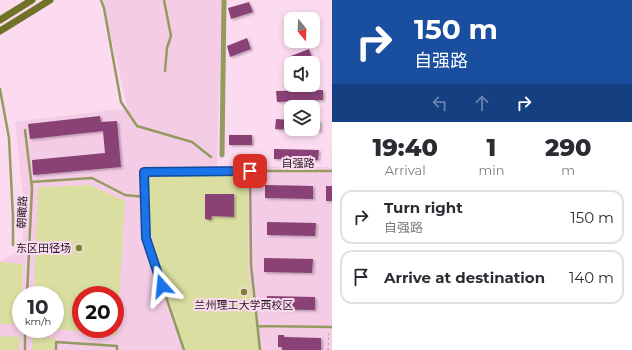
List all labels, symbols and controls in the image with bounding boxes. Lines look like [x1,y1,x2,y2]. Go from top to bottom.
north arrow [284,12,320,48]
map controls [284,12,320,136]
text: 150 m [414,12,498,46]
icon: right [348,16,400,68]
text: 自强路 [414,50,468,72]
button: sound [284,56,320,92]
icon: left [429,92,451,114]
icon: ahead [471,92,493,114]
icon: right [513,92,535,114]
button: layers [284,100,320,136]
text: 19:40 [373,133,438,162]
text: 1 [487,133,496,162]
text: 290 [545,133,591,162]
pin [233,154,267,188]
street label: 自强路 [282,156,315,170]
icon: arrive [239,160,261,182]
text: Arrival [385,162,426,178]
text: min [478,162,505,178]
text: m [561,162,575,178]
street label: 朝瞰路 [14,195,30,229]
text: Turn right [384,198,463,217]
icon: right [350,206,372,228]
text: 150 m [570,208,614,227]
text: 自强路 [384,219,423,235]
place label: 东区田径场 [16,241,71,255]
marker: 东区田径场 [74,243,84,253]
position arrow [141,265,183,307]
icon: arrive [350,266,372,288]
text: Arrive at destination [384,268,545,287]
text: 140 m [569,268,614,287]
speed limit sign: 20 [72,286,124,338]
marker: 兰州理工大学西校区 [239,287,249,297]
text: 10 [27,295,49,319]
place label: 兰州理工大学西校区 [195,298,294,312]
text: km/h [25,315,51,328]

